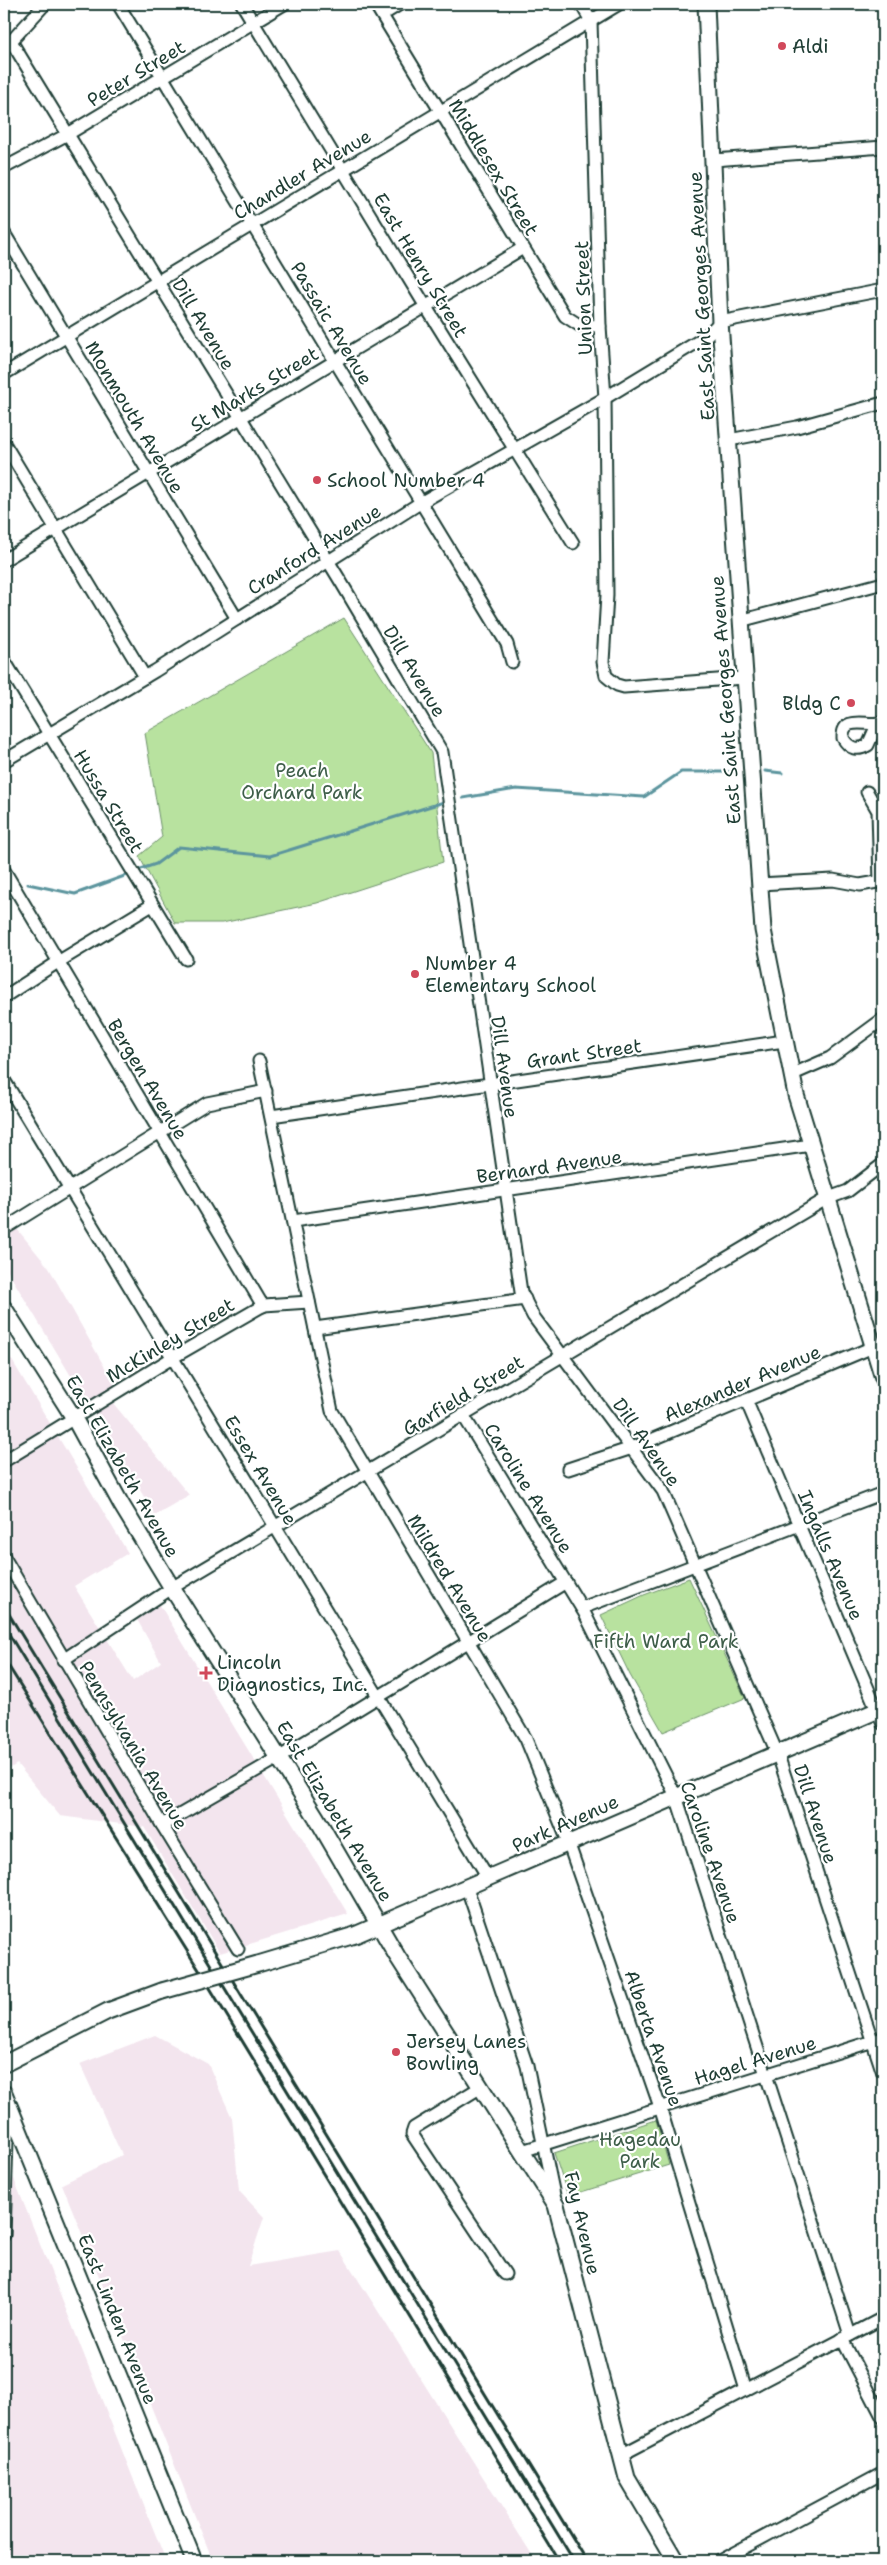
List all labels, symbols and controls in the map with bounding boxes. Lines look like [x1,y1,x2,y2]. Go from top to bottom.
street label: Peter Street [83,34,190,113]
place label: Aldi [792,34,829,59]
marker: Aldi [776,40,788,52]
street label: Middlesex Street [443,94,544,240]
street label: Chandler Avenue [229,123,376,226]
street label: East Saint Georges Avenue [682,171,721,421]
street label: East Henry Street [367,188,474,342]
street label: Union Street [569,240,598,356]
street label: Passaic Avenue [285,257,378,390]
street label: Dill Avenue [166,274,241,375]
street label: Monmouth Avenue [79,337,190,498]
street label: St Marks Street [185,341,323,438]
place label: School Number 4 [327,468,485,493]
marker: School Number 4 [311,474,323,486]
street label: Cranford Avenue [243,498,386,601]
street label: East Saint Georges Avenue [704,574,747,825]
street label: Dill Avenue [377,621,452,722]
place label: Bldg C [782,691,841,716]
marker: Bldg C [845,697,857,709]
street label: Hussa Street [68,745,149,858]
park label: Peach Orchard Park [241,758,363,805]
place label: Number 4 Elementary School [425,951,596,998]
marker: Number 4 Elementary School [409,968,421,980]
street label: Bergen Avenue [102,1014,194,1144]
street label: Dill Avenue [485,1014,524,1120]
street label: Grant Street [525,1033,643,1074]
street label: Bernard Avenue [475,1144,623,1189]
street label: McKinley Street [101,1292,239,1389]
street label: Alexander Avenue [660,1339,824,1428]
street label: Garfield Street [398,1349,529,1441]
street label: East Elizabeth Avenue [60,1370,185,1562]
street label: Dill Avenue [607,1393,686,1492]
street label: Essex Avenue [218,1411,303,1530]
street label: Caroline Avenue [479,1419,579,1558]
street label: Ingalls Avenue [792,1486,869,1624]
street label: Mildred Avenue [402,1510,498,1647]
park label: Fifth Ward Park [593,1629,739,1654]
place label: Lincoln Diagnostics, Inc. [217,1650,368,1697]
street label: Pennsylvania Avenue [73,1656,194,1834]
marker: Lincoln Diagnostics, Inc. [199,1666,213,1680]
street label: East Elizabeth Avenue [271,1716,399,1906]
street label: Dill Avenue [788,1761,843,1867]
street label: Caroline Avenue [674,1778,747,1927]
street label: Park Avenue [508,1789,622,1858]
street label: Alberta Avenue [618,1967,689,2110]
place label: Jersey Lanes Bowling [406,2029,526,2076]
street label: Hagel Avenue [691,2030,819,2091]
marker: Jersey Lanes Bowling [390,2046,402,2058]
park label: Hagedau Park [599,2127,681,2174]
street label: Fay Avenue [558,2169,607,2277]
street label: East Linden Avenue [72,2230,163,2408]

